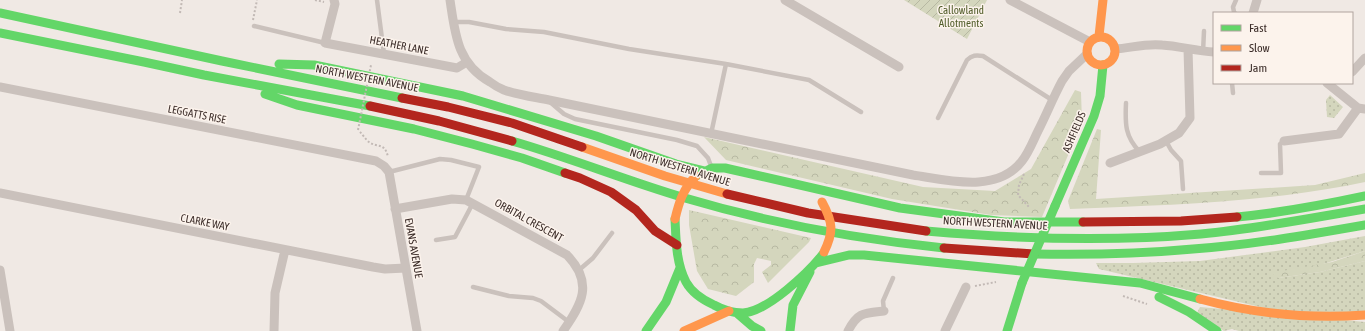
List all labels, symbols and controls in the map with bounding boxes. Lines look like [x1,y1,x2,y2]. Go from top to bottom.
park label: Callowland Allotments [938,4,984,29]
legend [1213,12,1353,84]
text: Fast [1249,21,1267,35]
street label: HEATHER LANE [369,33,430,57]
text: Slow [1249,41,1270,55]
text: Jam [1249,61,1267,75]
street label: NORTH WESTERN AVENUE [315,62,420,94]
street label: LEGGATTS RISE [167,102,227,126]
street label: ASHFIELDS [1060,109,1088,154]
street label: NORTH WESTERN AVENUE [628,146,732,188]
street label: ORBITAL CRESCENT [493,196,565,244]
street label: CLARKE WAY [180,211,230,233]
street label: NORTH WESTERN AVENUE [943,214,1048,232]
street label: EVANS AVENUE [403,217,425,279]

